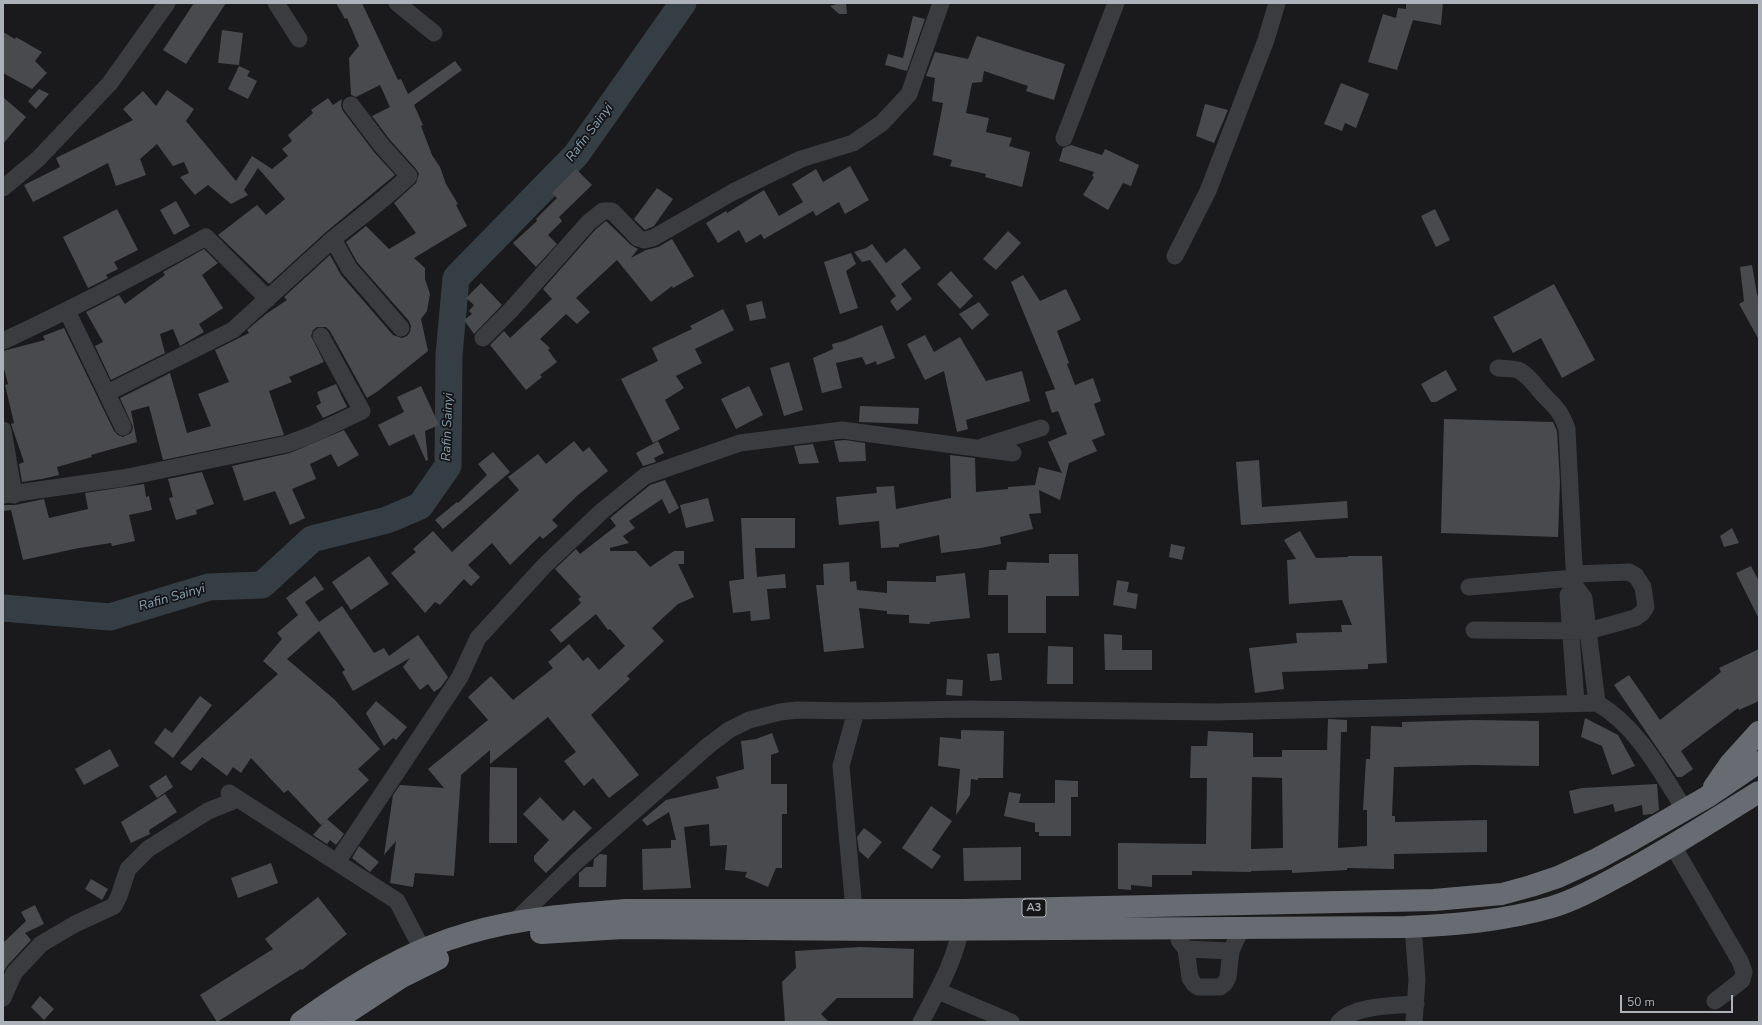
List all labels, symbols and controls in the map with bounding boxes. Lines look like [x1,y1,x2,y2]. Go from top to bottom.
water label: Rafin Sainyi [563,101,617,165]
water label: Rafin Sainyi [439,393,457,461]
water label: Rafin Sainyi [137,581,207,615]
road number: A3 [1022,899,1046,917]
scale bar [1622,987,1735,1013]
text: 50 m [1627,994,1655,1010]

